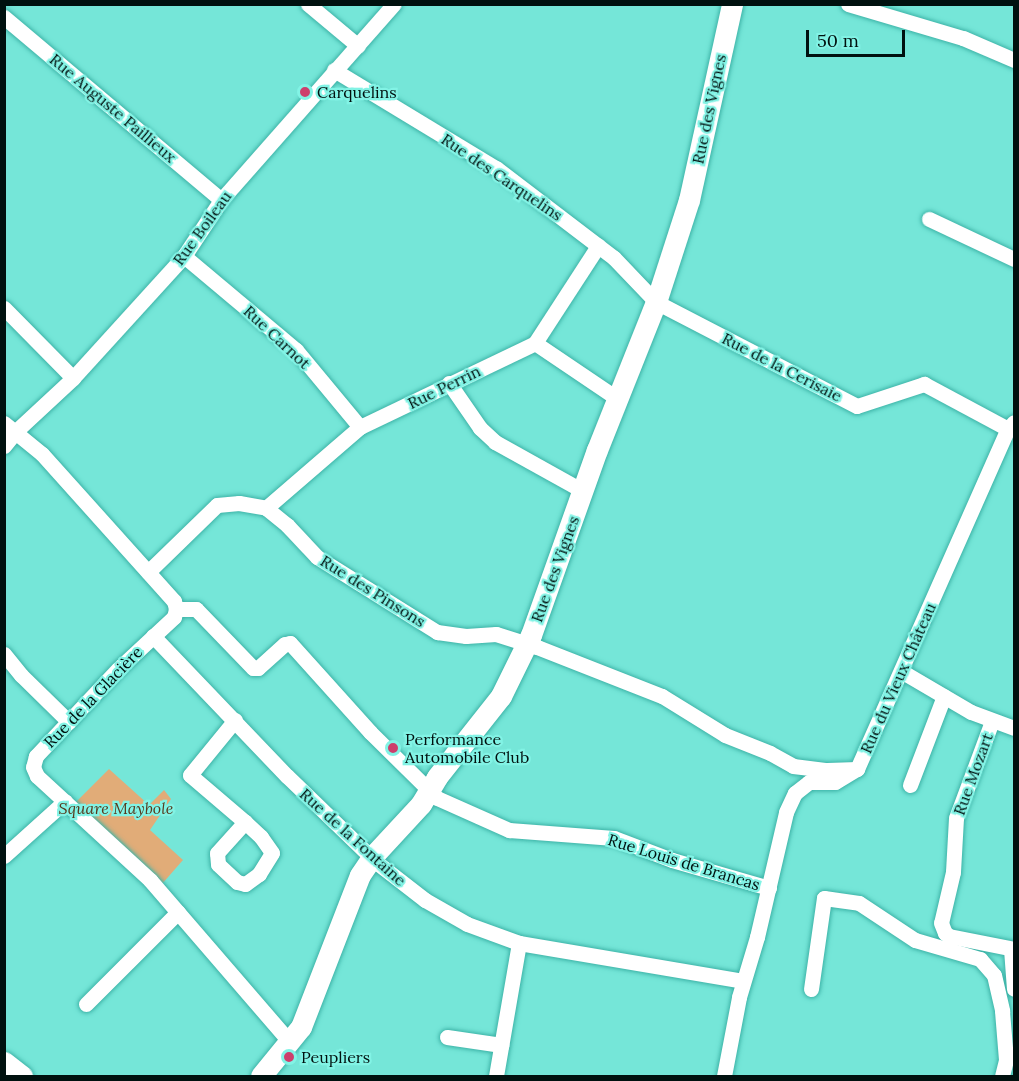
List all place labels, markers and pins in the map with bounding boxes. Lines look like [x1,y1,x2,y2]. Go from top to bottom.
place label: Carquelins [317,82,397,102]
marker: Carquelins [298,85,312,99]
place label: Performance Automobile Club [405,729,529,767]
marker: Performance Automobile Club [386,741,400,755]
place label: Peupliers [301,1047,370,1067]
marker: Peupliers [282,1050,296,1064]

